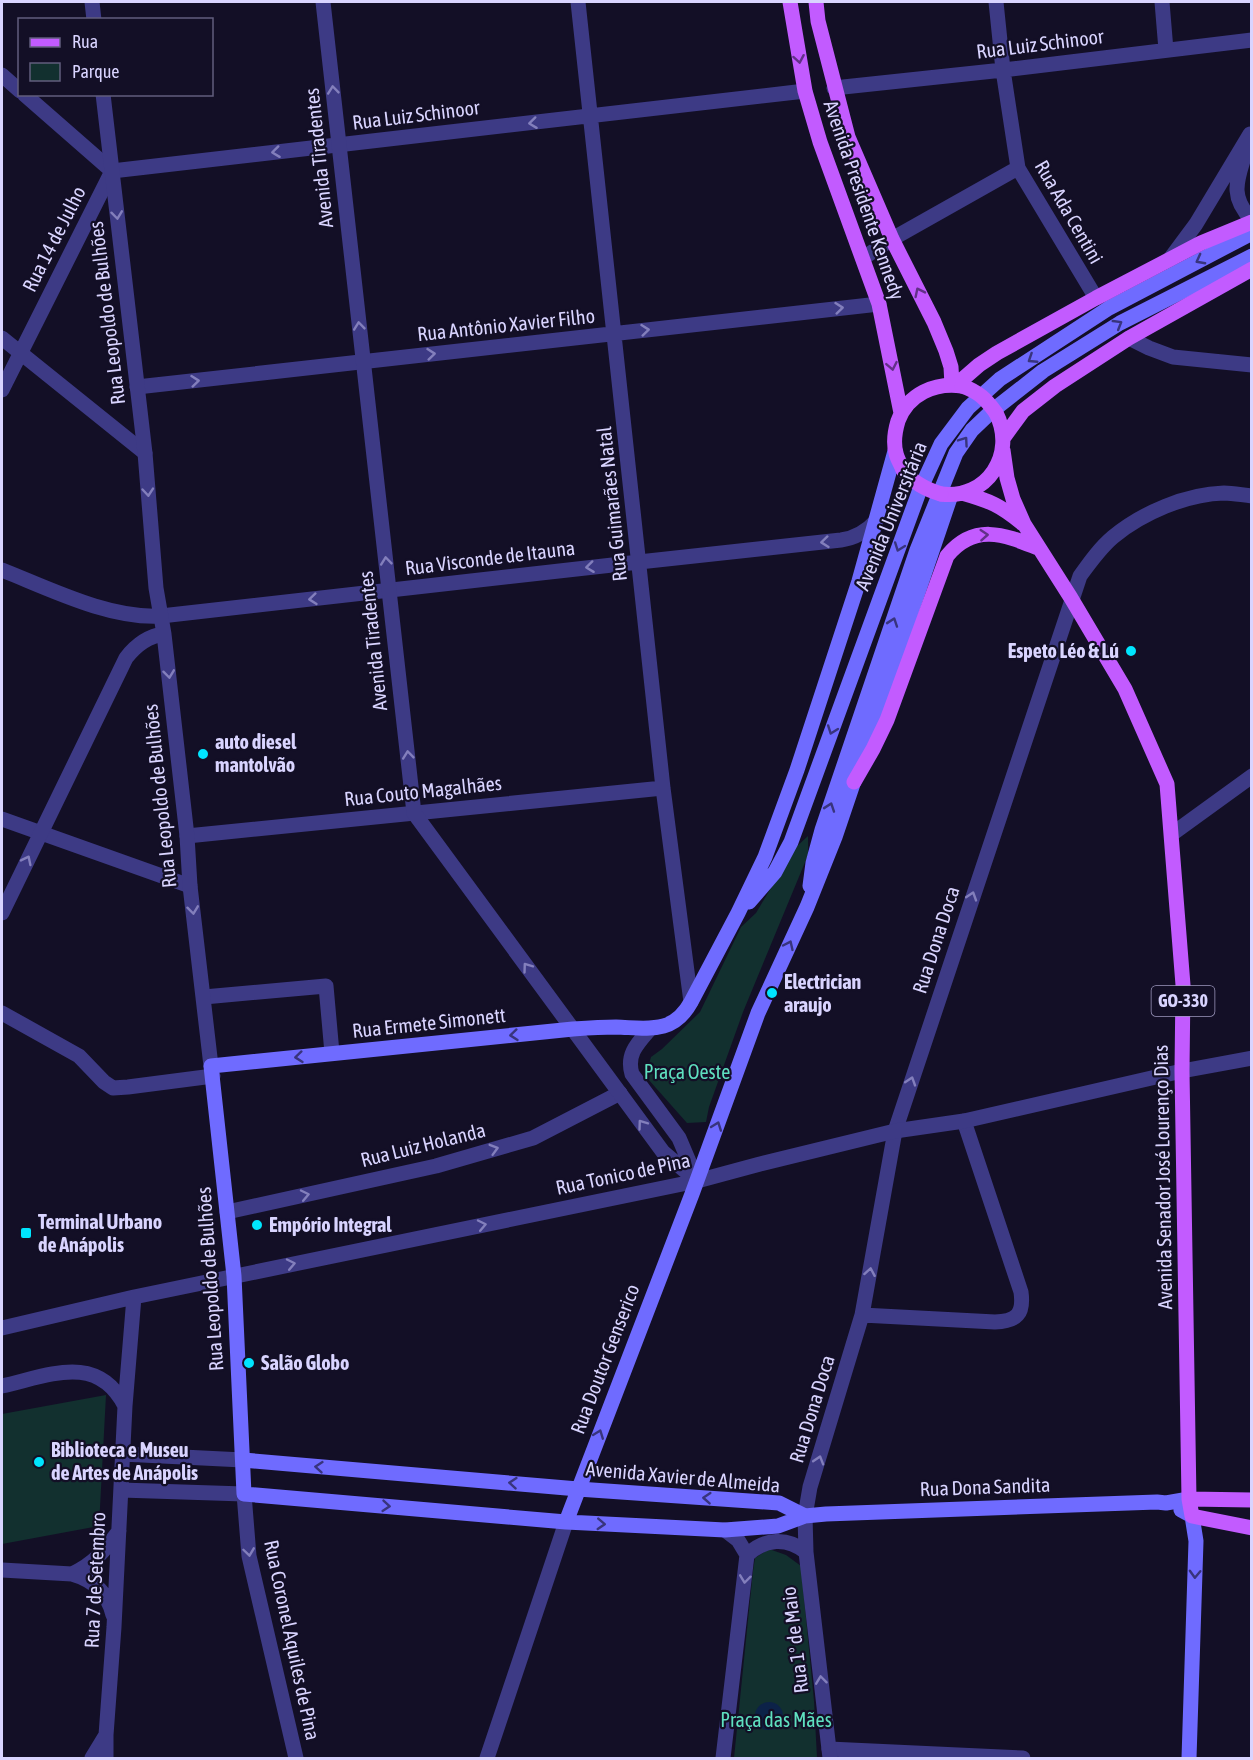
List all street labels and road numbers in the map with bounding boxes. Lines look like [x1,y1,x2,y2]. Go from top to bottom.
street label: Rua Luiz Schinoor [975,24,1106,63]
street label: Avenida Tiradentes [300,87,337,229]
street label: Rua Luiz Schinoor [351,95,482,134]
street label: Avenida Presidente Kennedy [820,97,909,303]
street label: Rua Ada Centini [1031,156,1108,267]
street label: Rua 14 de Julho [17,182,90,295]
street label: Rua Leopoldo de Bulhões [84,220,129,406]
street label: Rua Antônio Xavier Filho [416,304,596,345]
street label: Rua Guimarães Natal [592,425,631,583]
street label: Avenida Universitária [850,438,931,594]
street label: Rua Visconde de Itauna [404,536,576,579]
street label: Avenida Tiradentes [354,570,391,712]
street label: Rua Leopoldo de Bulhões [138,703,181,889]
street label: Rua Couto Magalhães [343,771,503,810]
street label: Rua Dona Doca [907,883,964,996]
road number: GO-330 [1152,986,1214,1016]
street label: Rua Ermete Simonett [351,1003,507,1042]
street label: Avenida Senador José Lourenço Dias [1149,1045,1176,1309]
street label: Rua Luiz Holanda [358,1118,488,1171]
street label: Rua Tonico de Pina [554,1148,692,1199]
street label: Rua Leopoldo de Bulhões [192,1186,227,1372]
street label: Rua Doutor Genserico [565,1281,644,1437]
street label: Rua Dona Doca [784,1352,839,1465]
street label: Avenida Xavier de Almeida [585,1457,781,1496]
street label: Rua Dona Sandita [919,1473,1051,1500]
street label: Rua 7 de Setembro [79,1511,110,1649]
street label: Rua Coronel Aquiles de Pina [260,1538,325,1742]
street label: Rua 1º de Maio [777,1585,812,1695]

